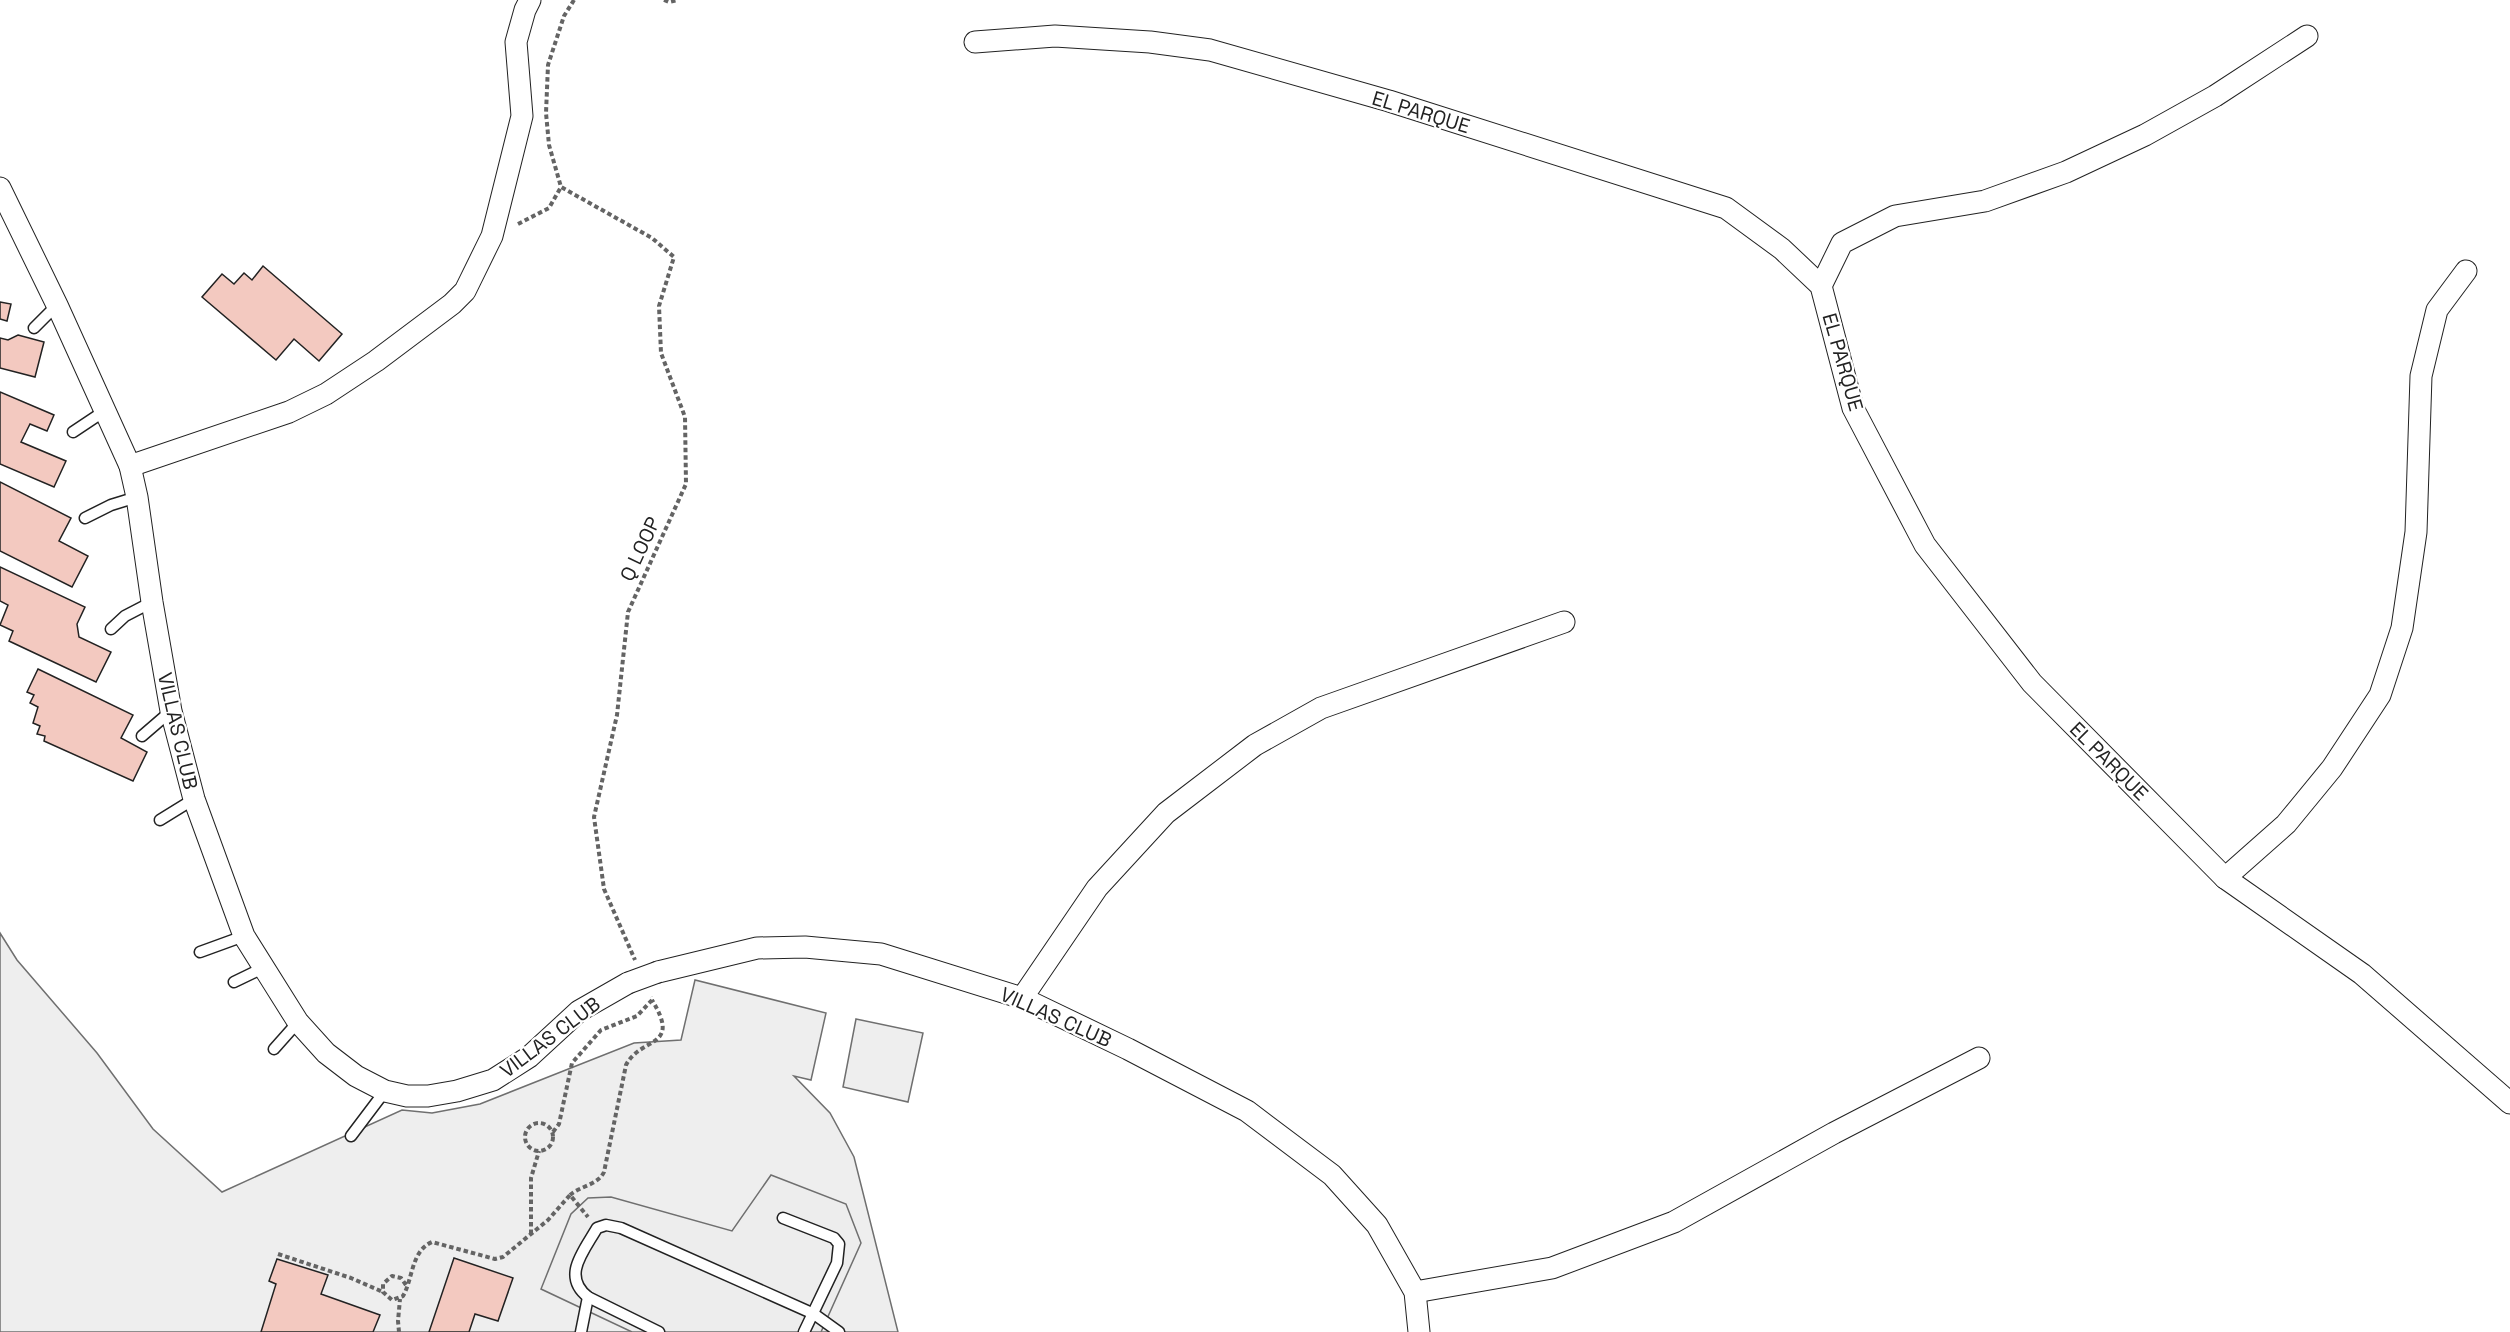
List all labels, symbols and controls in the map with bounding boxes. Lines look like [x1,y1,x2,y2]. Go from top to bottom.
street label: EL PARQUE [1369,85,1473,139]
street label: EL PARQUE [1817,310,1869,414]
street label: Q LOOP [614,513,666,585]
street label: VILLAS CLUB [152,670,204,792]
street label: EL PARQUE [2064,716,2154,806]
street label: VILLAS CLUB [996,981,1116,1053]
street label: VILLAS CLUB [495,991,605,1083]

